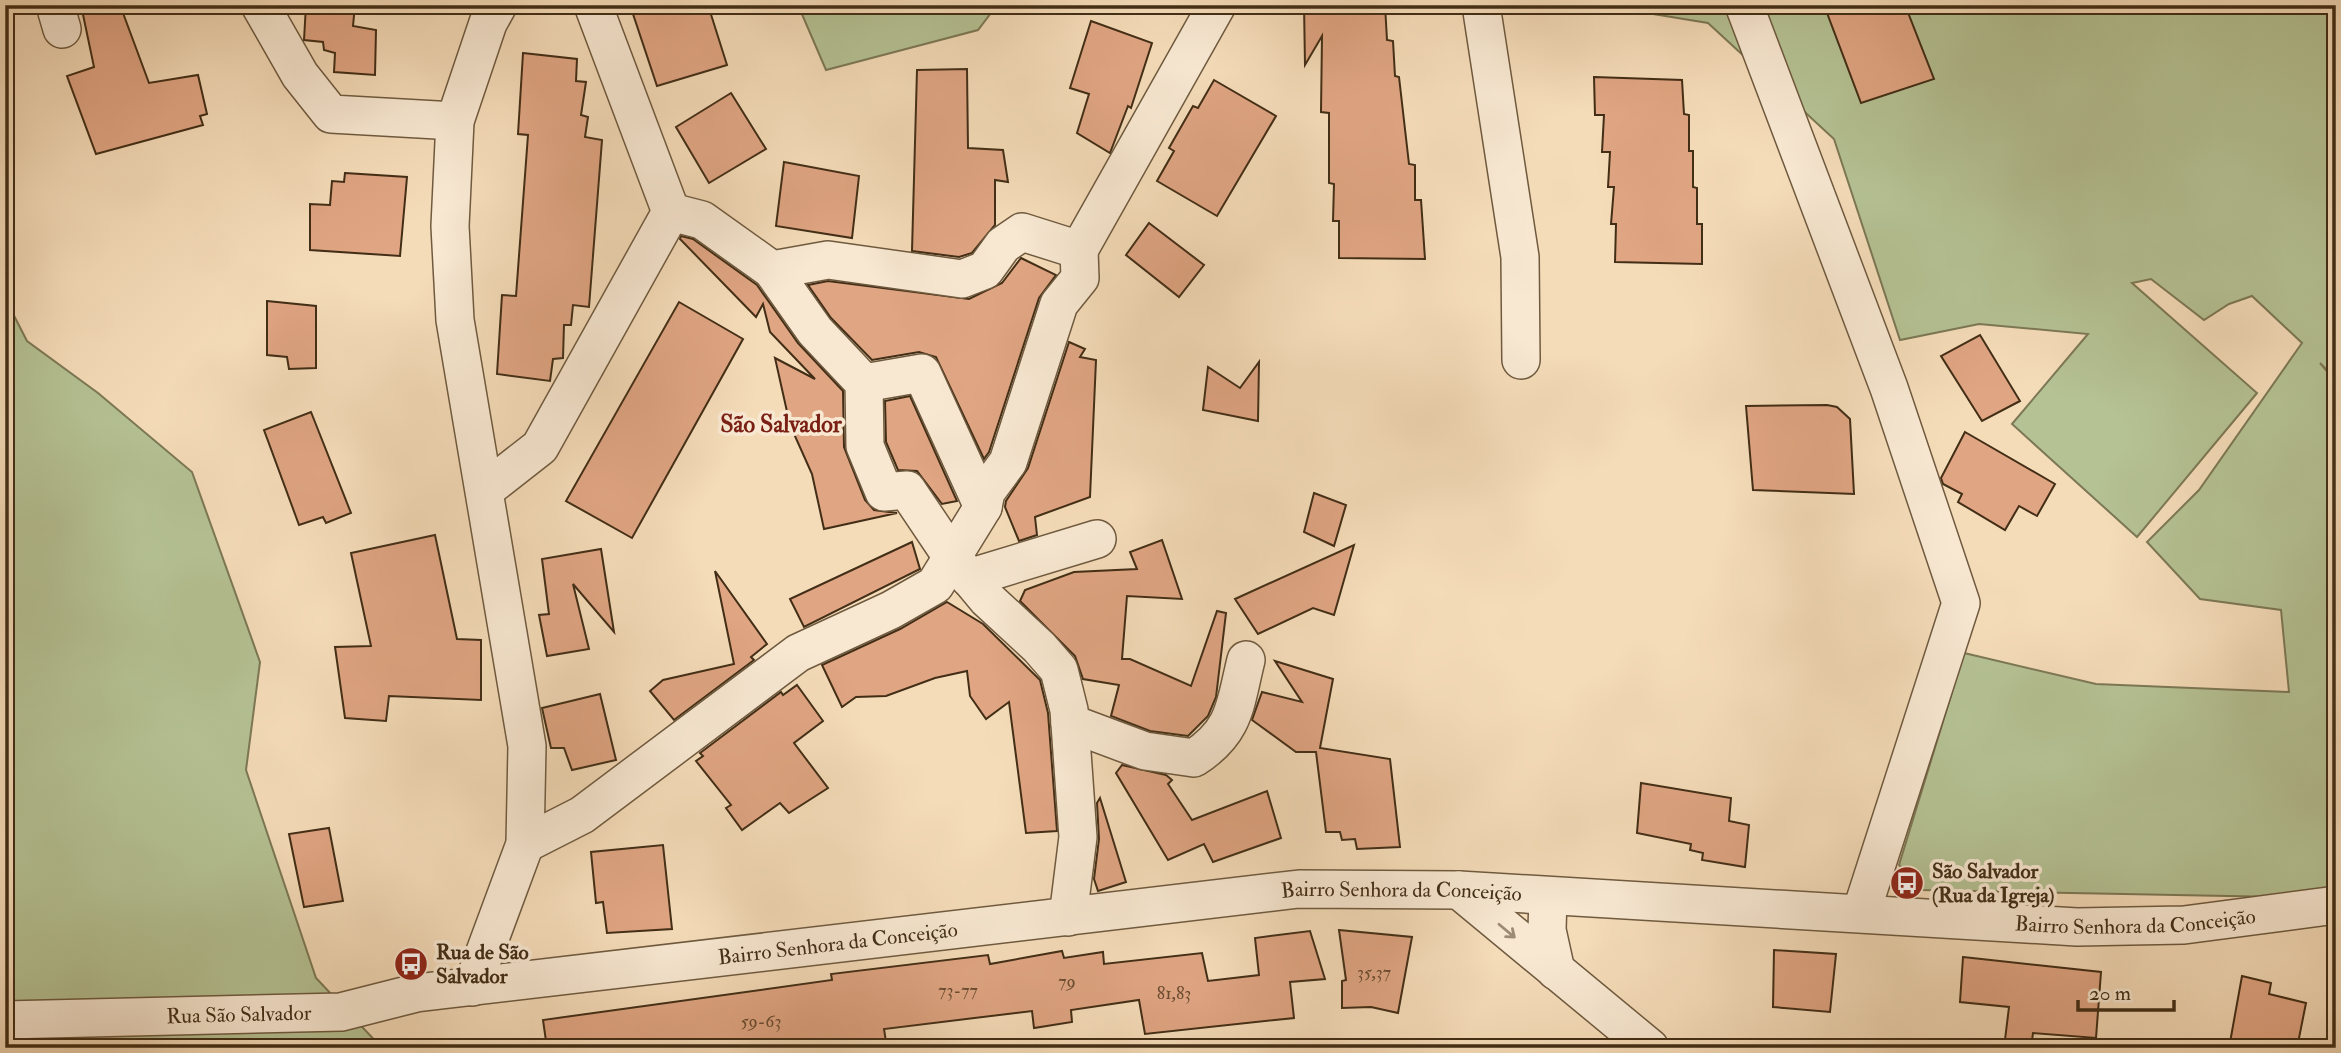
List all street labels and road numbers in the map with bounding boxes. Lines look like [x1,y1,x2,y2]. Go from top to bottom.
street label: Bairro Senhora da Conceição [1279,875,1523,907]
street label: Bairro Senhora da Conceição [2014,902,2257,941]
street label: Bairro Senhora da Conceição [716,916,959,971]
street label: Rua São Salvador [166,999,312,1030]

